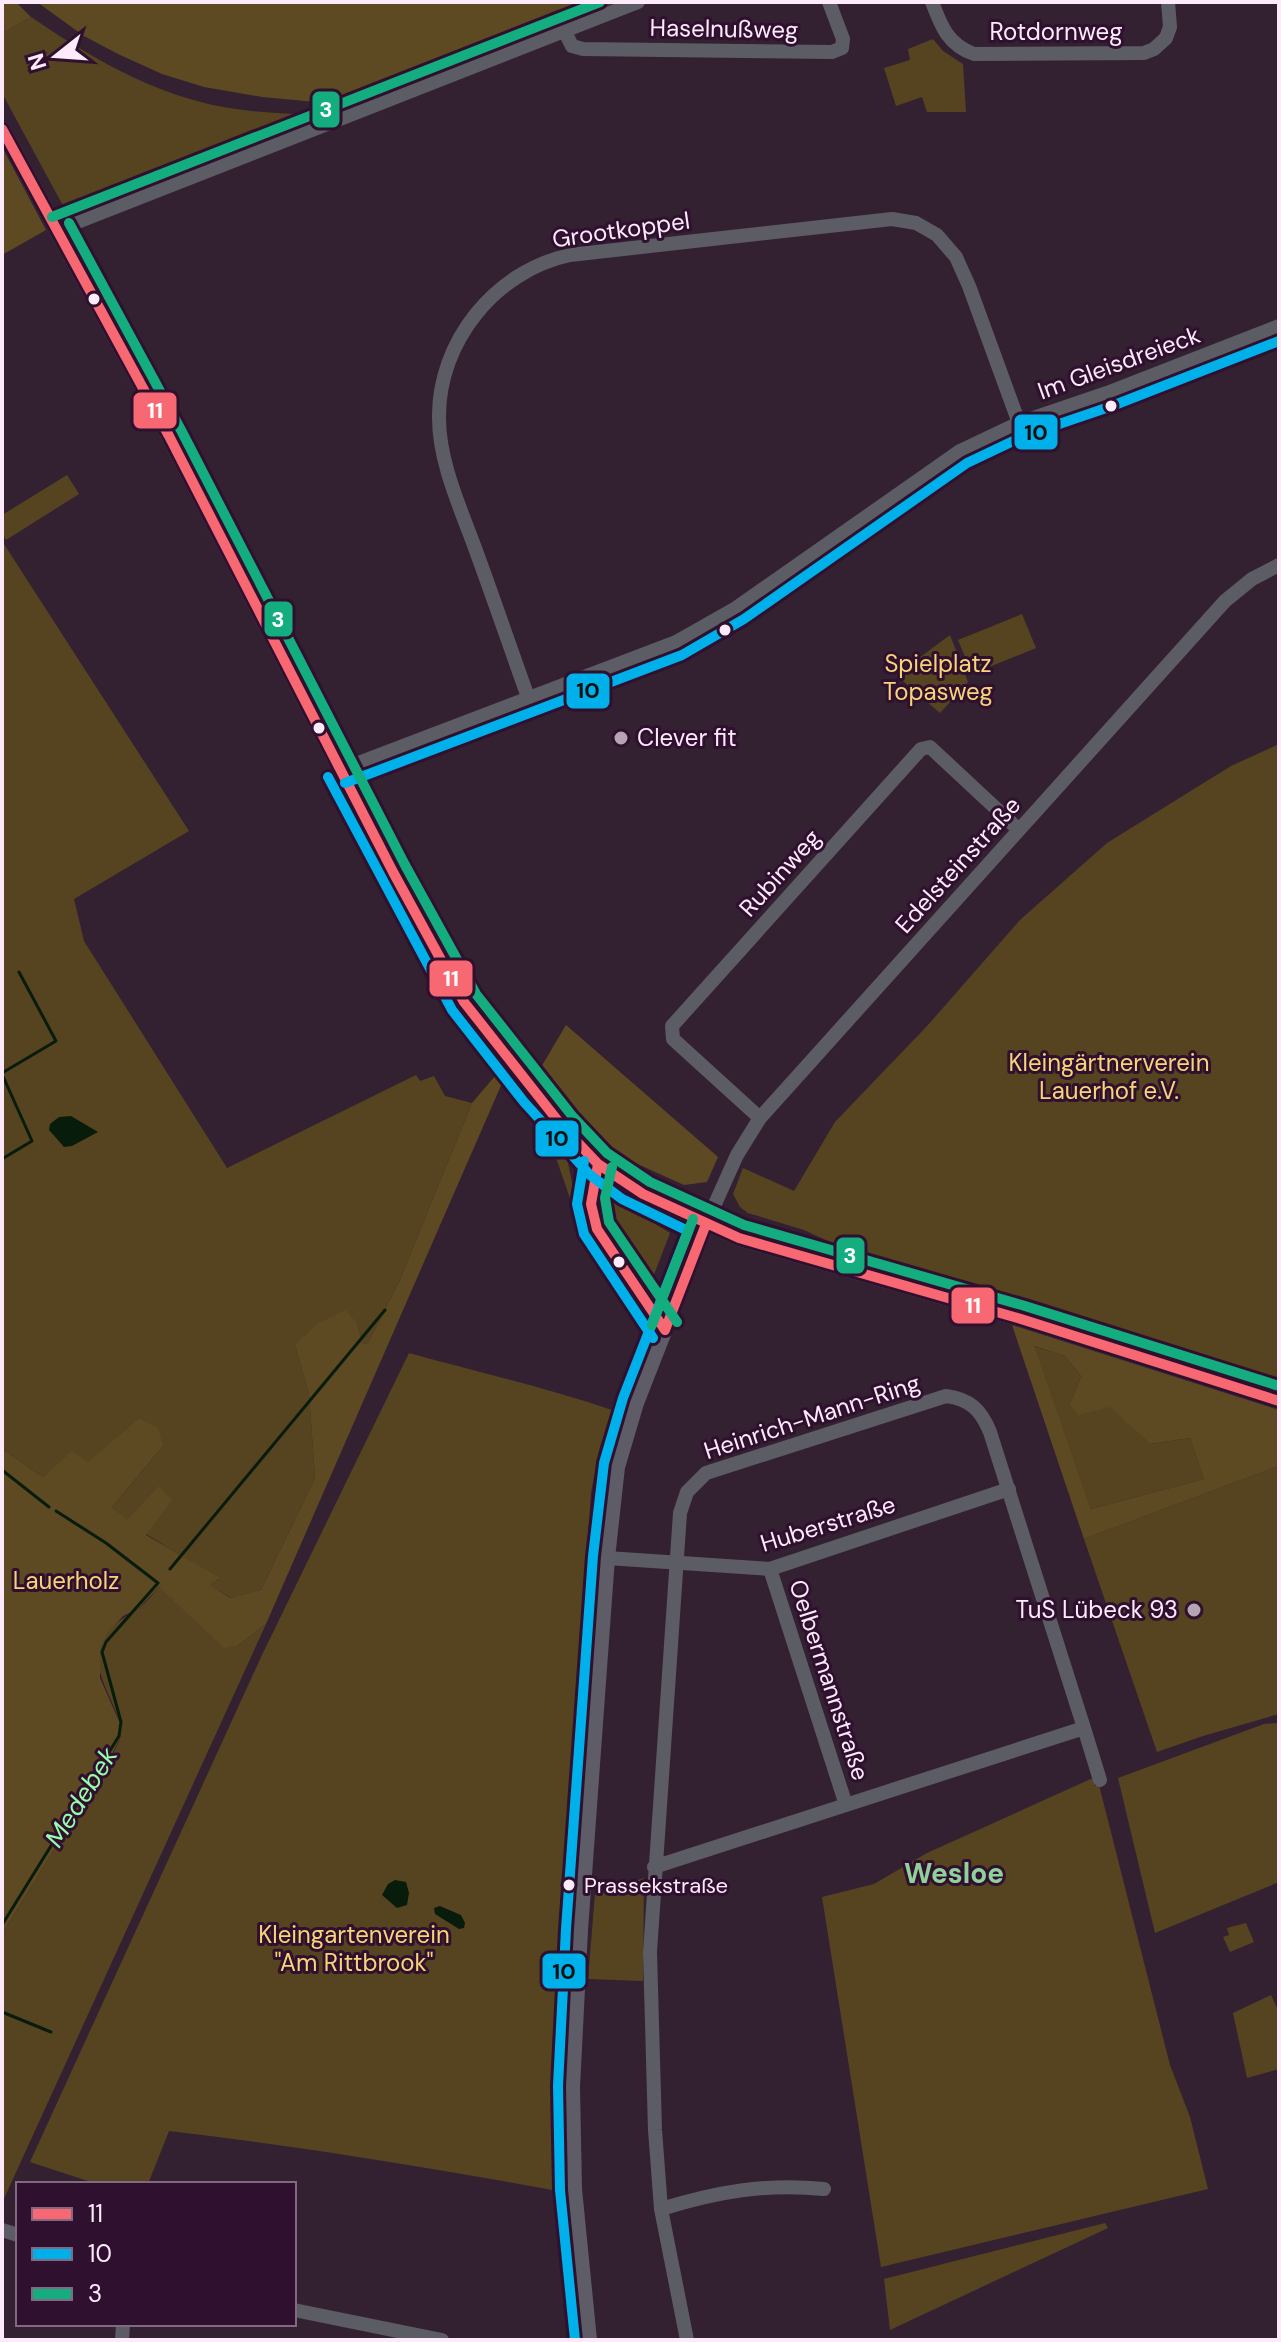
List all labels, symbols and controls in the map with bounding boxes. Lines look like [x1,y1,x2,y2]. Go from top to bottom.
street label: Haselnußweg [649,12,799,45]
north arrow [16,16,96,96]
street label: Rotdornweg [989,16,1123,47]
text: N [21,50,54,74]
line badge: 3 [311,90,341,129]
text: 3 [319,95,333,124]
street label: Grootkoppel [550,205,692,254]
unlabelled marker [86,291,102,307]
street label: Im Gleisdreieck [1033,319,1204,406]
line badge: 11 [132,391,178,430]
text: 11 [147,396,163,425]
unlabelled marker [1103,398,1119,414]
line badge: 10 [1013,413,1059,451]
text: 10 [1024,418,1048,447]
line badge: 3 [263,600,294,638]
text: 3 [271,605,285,634]
unlabelled marker [717,622,733,638]
park label: Spielplatz Topasweg [883,648,993,707]
line badge: 10 [565,672,611,710]
text: 10 [576,676,600,705]
unlabelled marker [311,720,327,736]
place label: Clever fit [637,722,737,753]
marker: Clever fit [612,729,630,747]
street label: Edelsteinstraße [888,790,1027,939]
street label: Rubinweg [732,822,827,923]
line badge: 11 [428,959,474,998]
text: 11 [443,964,459,993]
park label: Kleingärtnerverein Lauerhof e.V. [1009,1047,1209,1106]
line badge: 10 [534,1119,580,1158]
text: 10 [545,1124,569,1153]
line badge: 3 [835,1236,866,1275]
text: 3 [843,1241,857,1270]
unlabelled marker [611,1254,627,1270]
line badge: 11 [950,1286,996,1325]
text: 11 [965,1291,981,1320]
street label: Heinrich-Mann-Ring [700,1367,924,1466]
street label: Huberstraße [757,1488,899,1559]
park label: Lauerholz [13,1565,119,1596]
street label: Oelbermannstraße [782,1576,877,1784]
place label: TuS Lübeck 93 [1016,1594,1178,1625]
marker: TuS Lübeck 93 [1185,1601,1203,1619]
water label: Medebek [37,1740,125,1853]
district label: Wesloe [904,1855,1004,1892]
place label: Prassekstraße [584,1871,728,1900]
marker: Prassekstraße [561,1877,577,1893]
park label: Kleingartenverein "Am Rittbrook" [258,1919,450,1978]
line badge: 10 [541,1952,587,1990]
text: 10 [552,1957,576,1986]
legend [16,2182,296,2326]
text: 11 [88,2198,103,2229]
text: 10 [88,2238,112,2269]
text: 3 [88,2278,102,2309]

